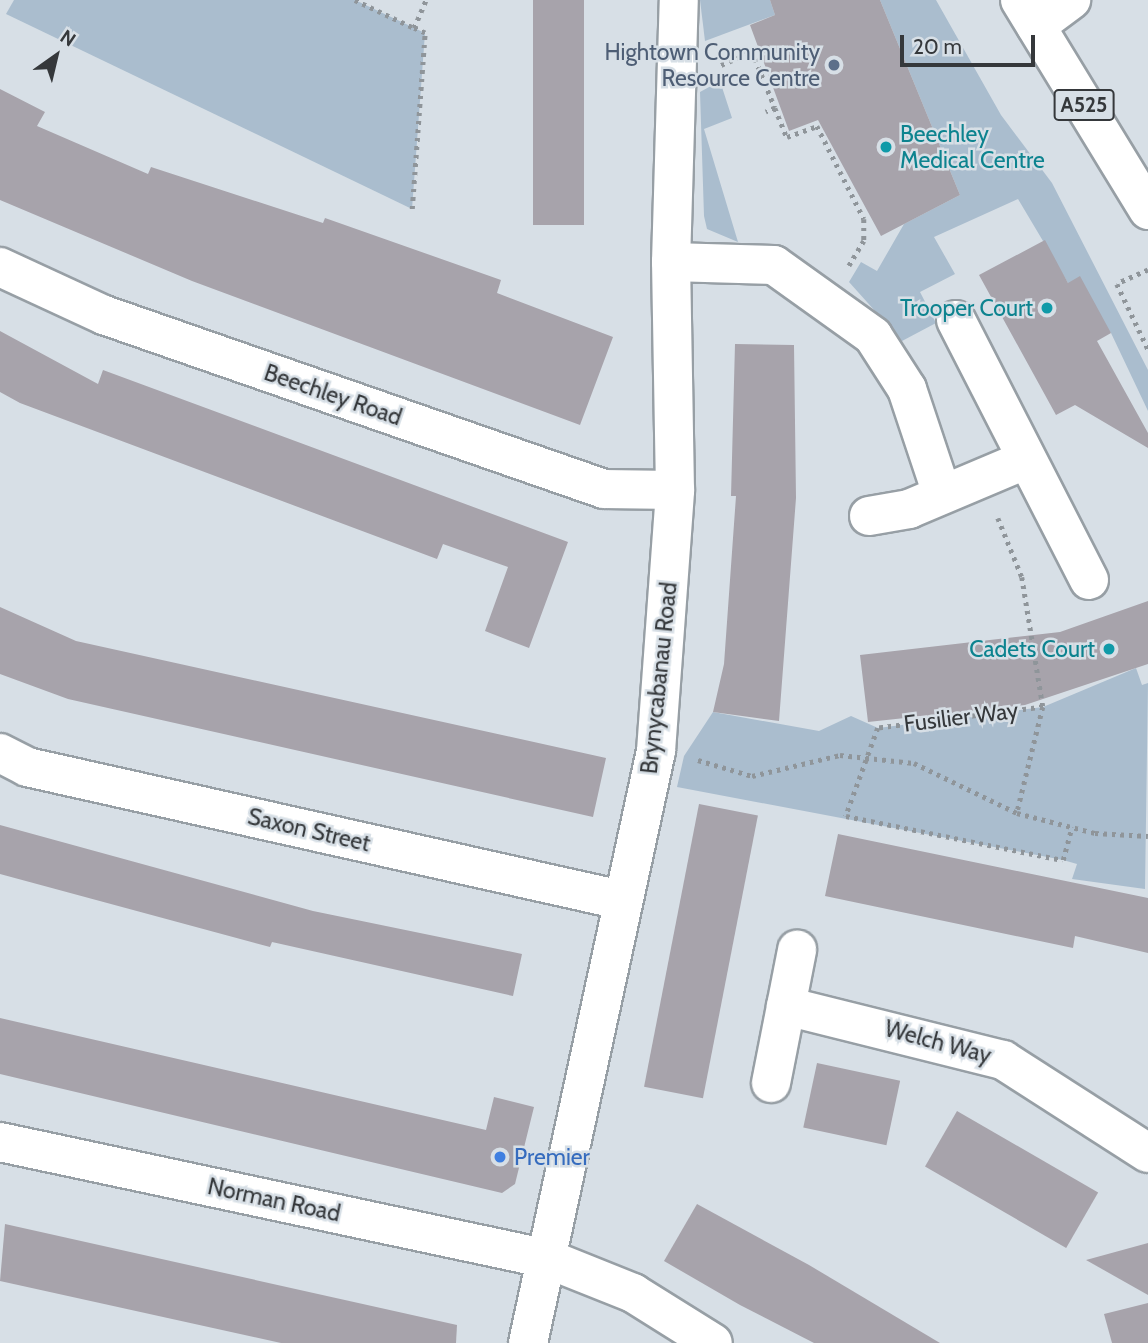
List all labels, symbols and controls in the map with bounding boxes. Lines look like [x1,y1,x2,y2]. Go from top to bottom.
north arrow [21,21,91,91]
scale bar [903,21,1038,65]
text: N [56,25,80,51]
text: 20 m [913,34,962,59]
place label: Hightown Community Resource Centre [604,38,820,92]
marker: Hightown Community Resource Centre [826,57,842,73]
road number: A525 [1052,88,1116,122]
place label: Beechley Medical Centre [900,120,1045,174]
marker: Beechley Medical Centre [878,139,894,155]
place label: Trooper Court [900,294,1033,322]
marker: Trooper Court [1039,300,1055,316]
street label: Beechley Road [261,359,405,431]
street label: Brynycabanau Road [635,581,683,775]
place label: Cadets Court [969,635,1095,663]
marker: Cadets Court [1101,641,1117,657]
street label: Fusilier Way [902,696,1020,738]
street label: Saxon Street [245,803,373,857]
street label: Welch Way [882,1015,994,1069]
place label: Premier [514,1143,590,1171]
marker: Premier [492,1149,508,1165]
street label: Norman Road [205,1172,343,1228]

